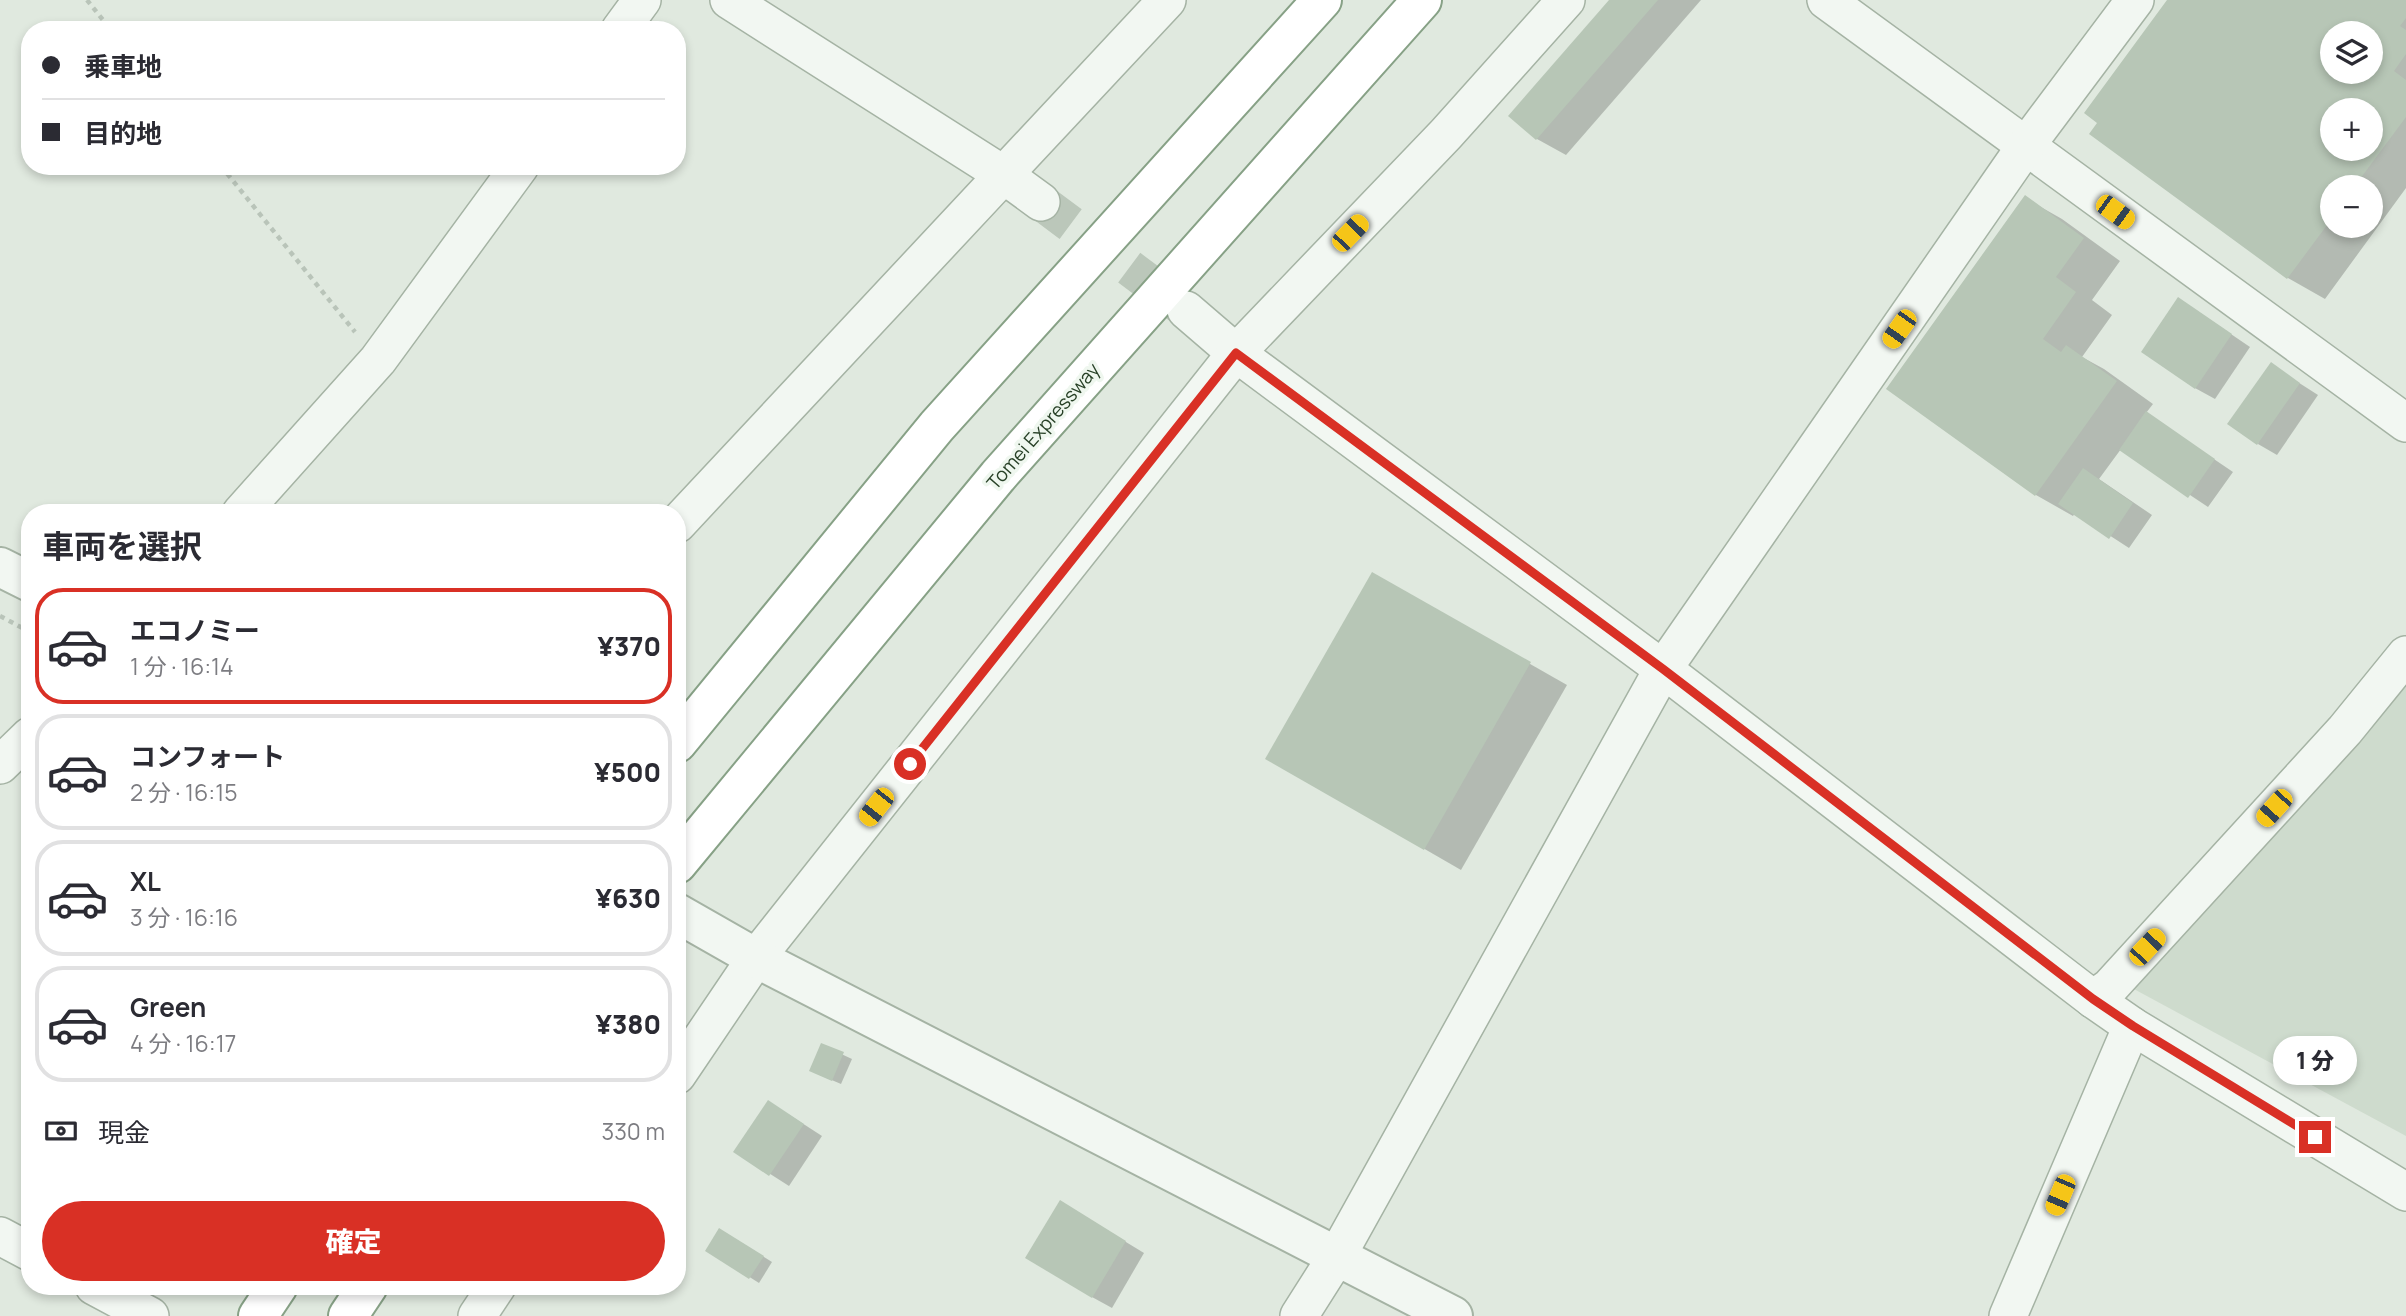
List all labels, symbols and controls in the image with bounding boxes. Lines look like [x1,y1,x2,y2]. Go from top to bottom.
map controls [2320,21,2383,238]
button: layers [2320,21,2383,84]
text: 乗車地 [84,48,162,84]
button: + [2320,98,2383,161]
text: 目的地 [84,115,162,151]
button: − [2320,175,2383,238]
car [2092,191,2139,233]
car [1328,211,1373,255]
car [1879,306,1920,352]
street label: Tomei Expressway [981,357,1105,495]
text: 車両を選択 [42,524,202,568]
text: エコノミー [130,612,260,648]
icon: car [46,615,109,678]
text: ¥370 [598,628,661,664]
text: 1 分 · 16:14 [130,650,234,682]
text: コンフォート [130,738,285,774]
icon: car [46,741,109,804]
route start [894,748,926,780]
text: ¥500 [594,754,661,790]
text: 2 分 · 16:15 [130,776,238,808]
car [855,784,898,830]
car [2253,785,2296,831]
text: XL [130,863,161,899]
icon: car [46,867,109,930]
text: ¥630 [596,880,661,916]
text: 3 分 · 16:16 [130,901,238,933]
car [2125,924,2170,970]
text: Green [130,989,206,1025]
icon: car [46,993,109,1056]
text: ¥380 [596,1006,661,1042]
text: 4 分 · 16:17 [130,1027,236,1059]
callout: 1 分 [2273,1036,2357,1084]
text: 1 分 [2296,1044,2334,1076]
icon: cash [42,1112,80,1150]
text: 現金 [98,1114,150,1150]
text: 330 m [601,1115,665,1147]
route end [2299,1121,2331,1153]
car [2043,1172,2078,1218]
button: 確定 [42,1201,665,1281]

